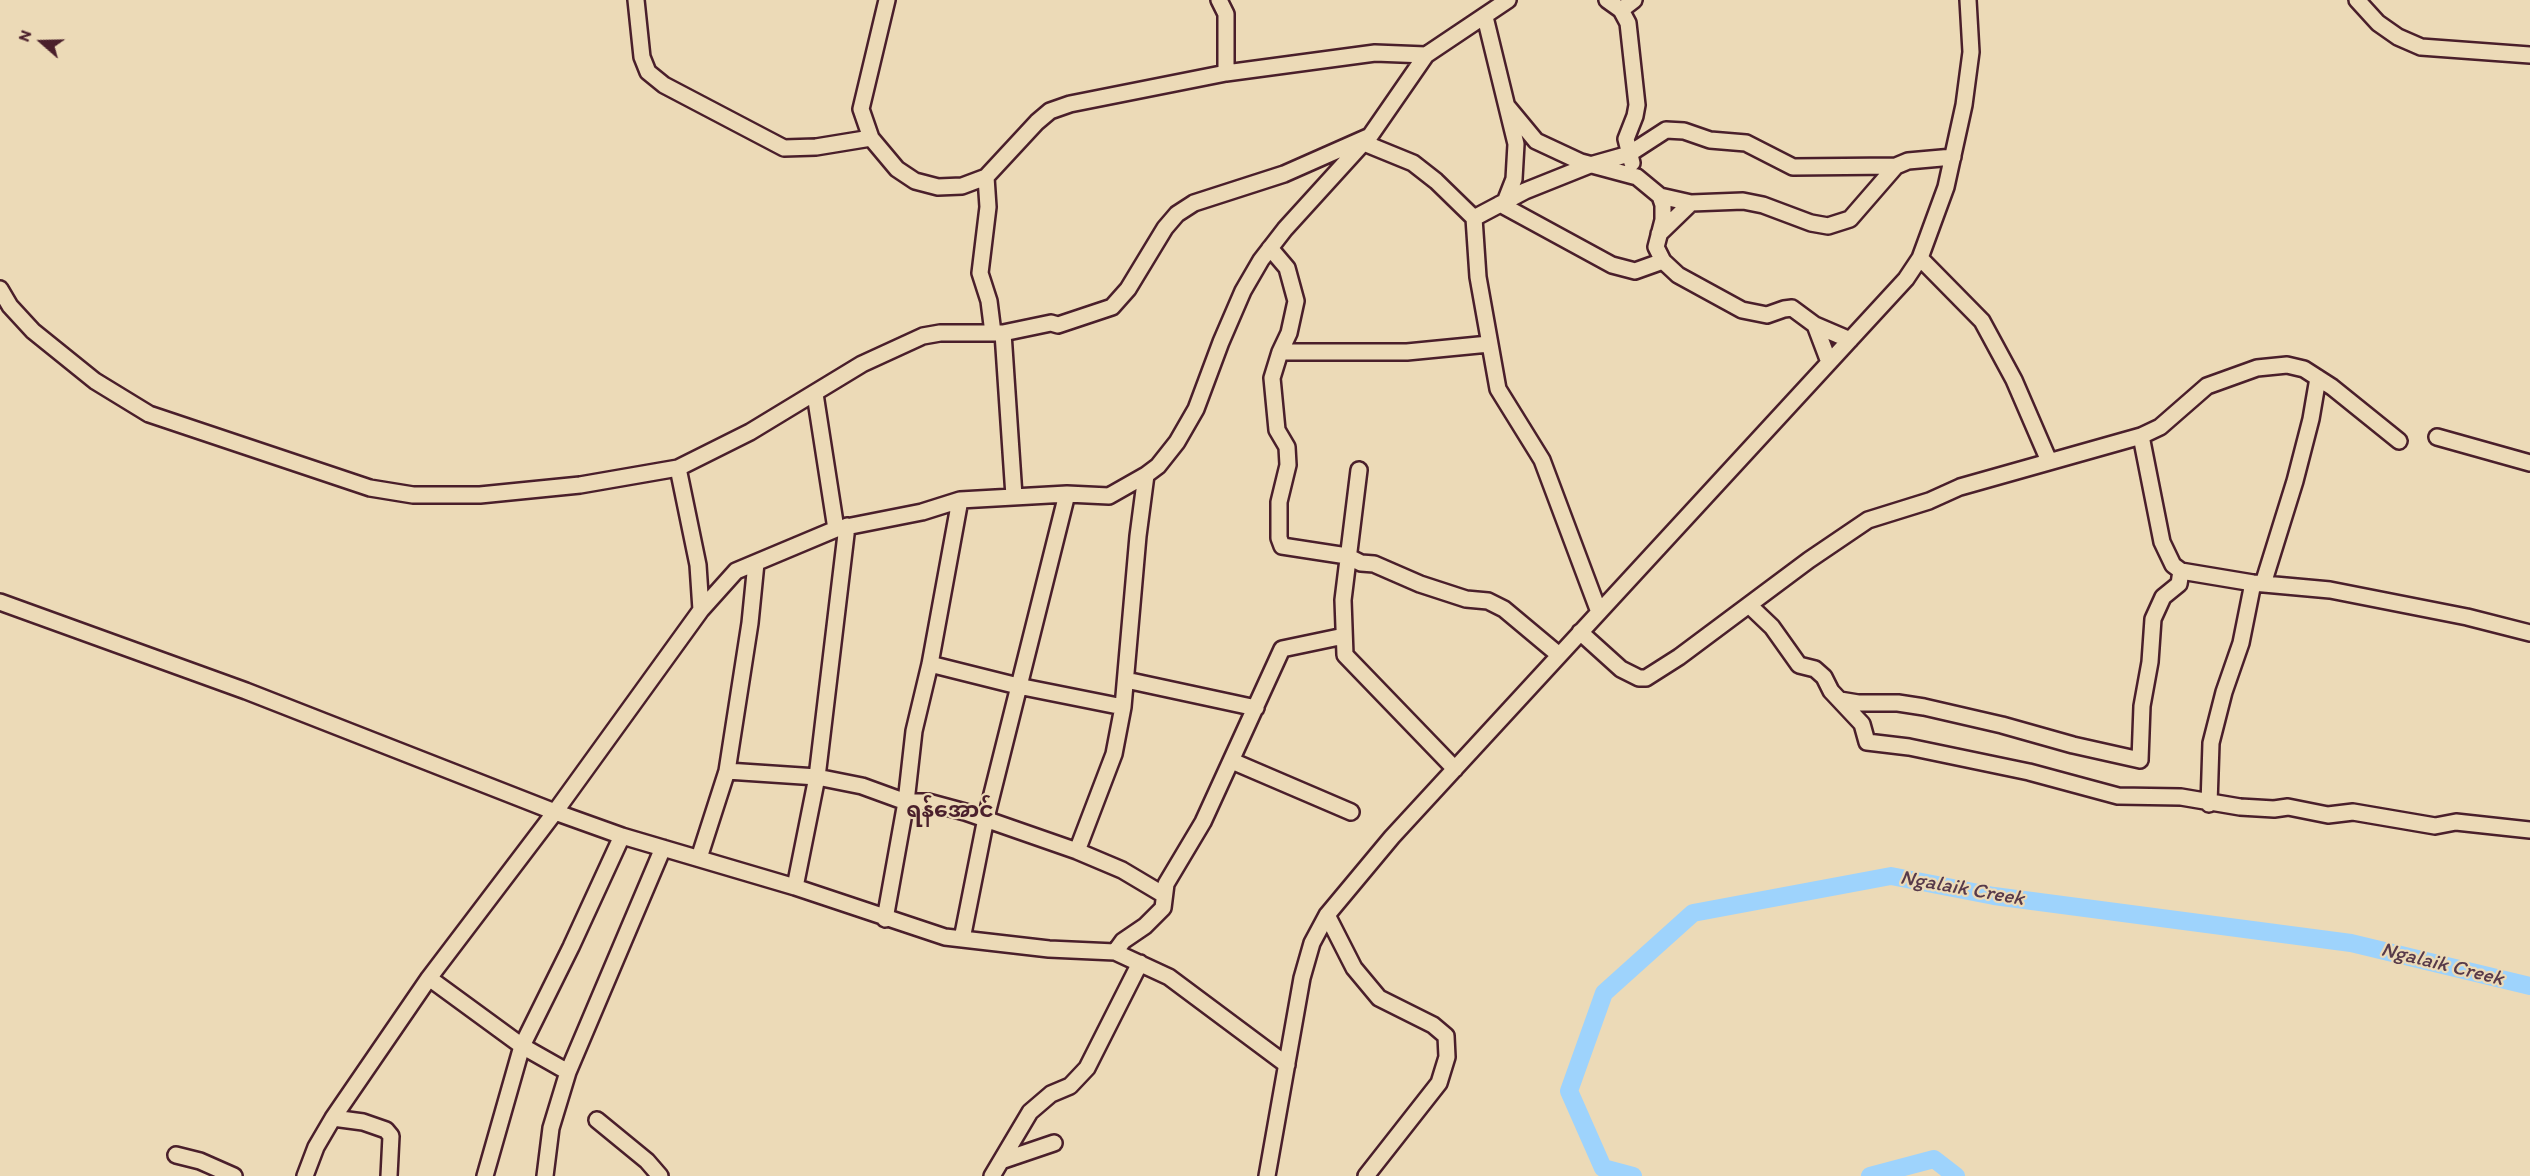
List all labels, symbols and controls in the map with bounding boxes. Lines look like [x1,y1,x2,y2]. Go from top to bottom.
north arrow [12,12,72,72]
text: N [14,27,35,44]
district label: ရန်အောင် [906,798,994,824]
water label: Ngalaik Creek [1898,866,2026,912]
water label: Ngalaik Creek [2378,938,2506,992]

